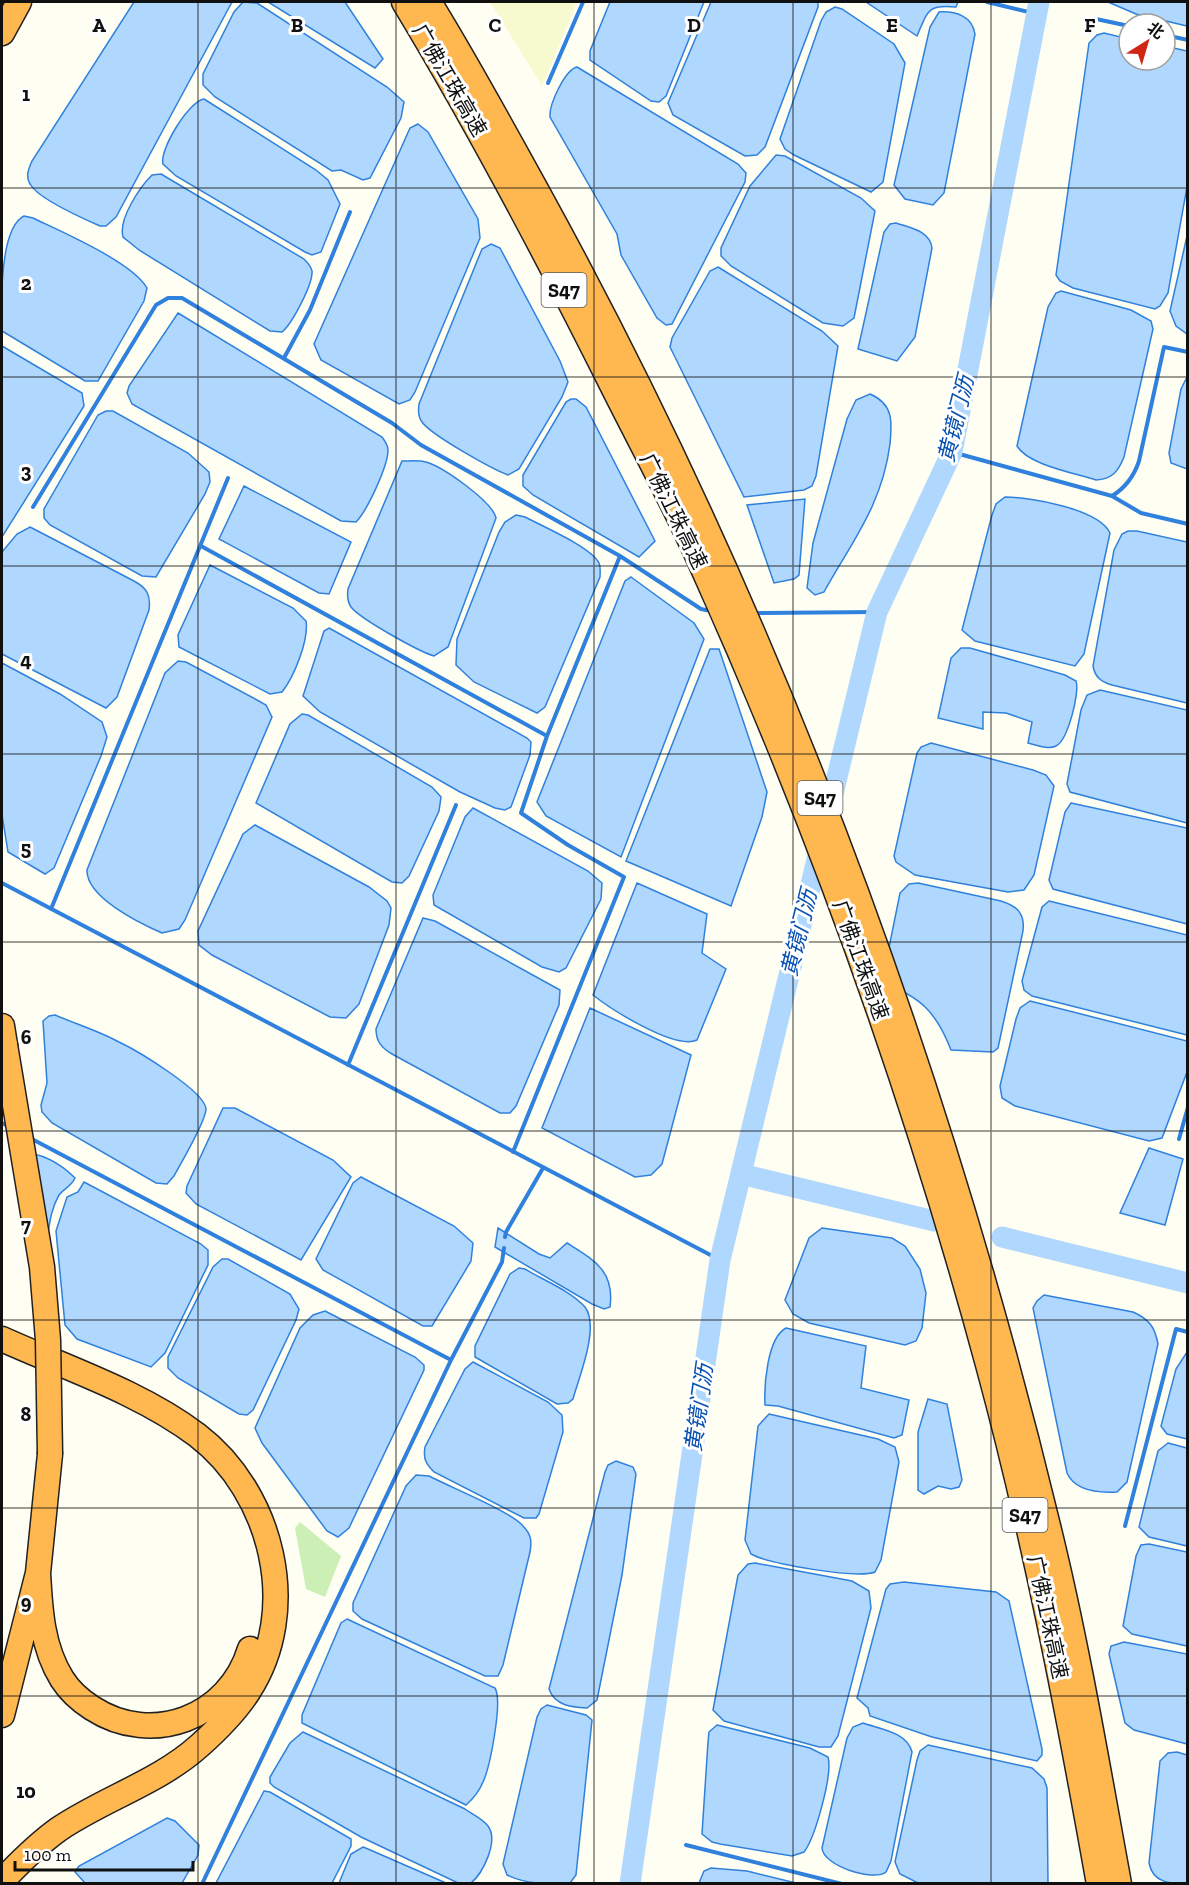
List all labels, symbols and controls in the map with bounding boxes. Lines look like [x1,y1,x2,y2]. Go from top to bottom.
north arrow [1117,12,1177,72]
text: A [92,13,106,37]
text: B [291,13,303,37]
text: C [489,13,502,37]
text: D [687,13,701,37]
text: E [886,13,898,37]
text: F [1084,13,1096,37]
text: 北 [1144,18,1168,43]
street label: 广佛江珠高速 [408,19,492,141]
text: 1 [22,82,30,106]
text: 2 [21,271,32,295]
road number: S47 [542,273,586,307]
water label: 黄镜门沥 [932,369,981,465]
street label: 广佛江珠高速 [635,449,713,573]
text: 3 [21,459,32,483]
text: 4 [20,648,32,672]
road number: S47 [798,781,842,815]
text: 5 [21,836,31,860]
water label: 黄镜门沥 [775,883,824,979]
street label: 广佛江珠高速 [828,897,894,1023]
text: 6 [21,1025,32,1049]
text: 7 [21,1213,31,1237]
water label: 黄镜门沥 [680,1359,719,1453]
text: 8 [21,1402,32,1426]
road number: S47 [1002,1498,1048,1532]
street label: 广佛江珠高速 [1023,1553,1073,1681]
text: 9 [21,1590,32,1614]
text: 10 [16,1779,36,1803]
scale bar [15,1834,194,1872]
text: 100 m [24,1844,72,1866]

